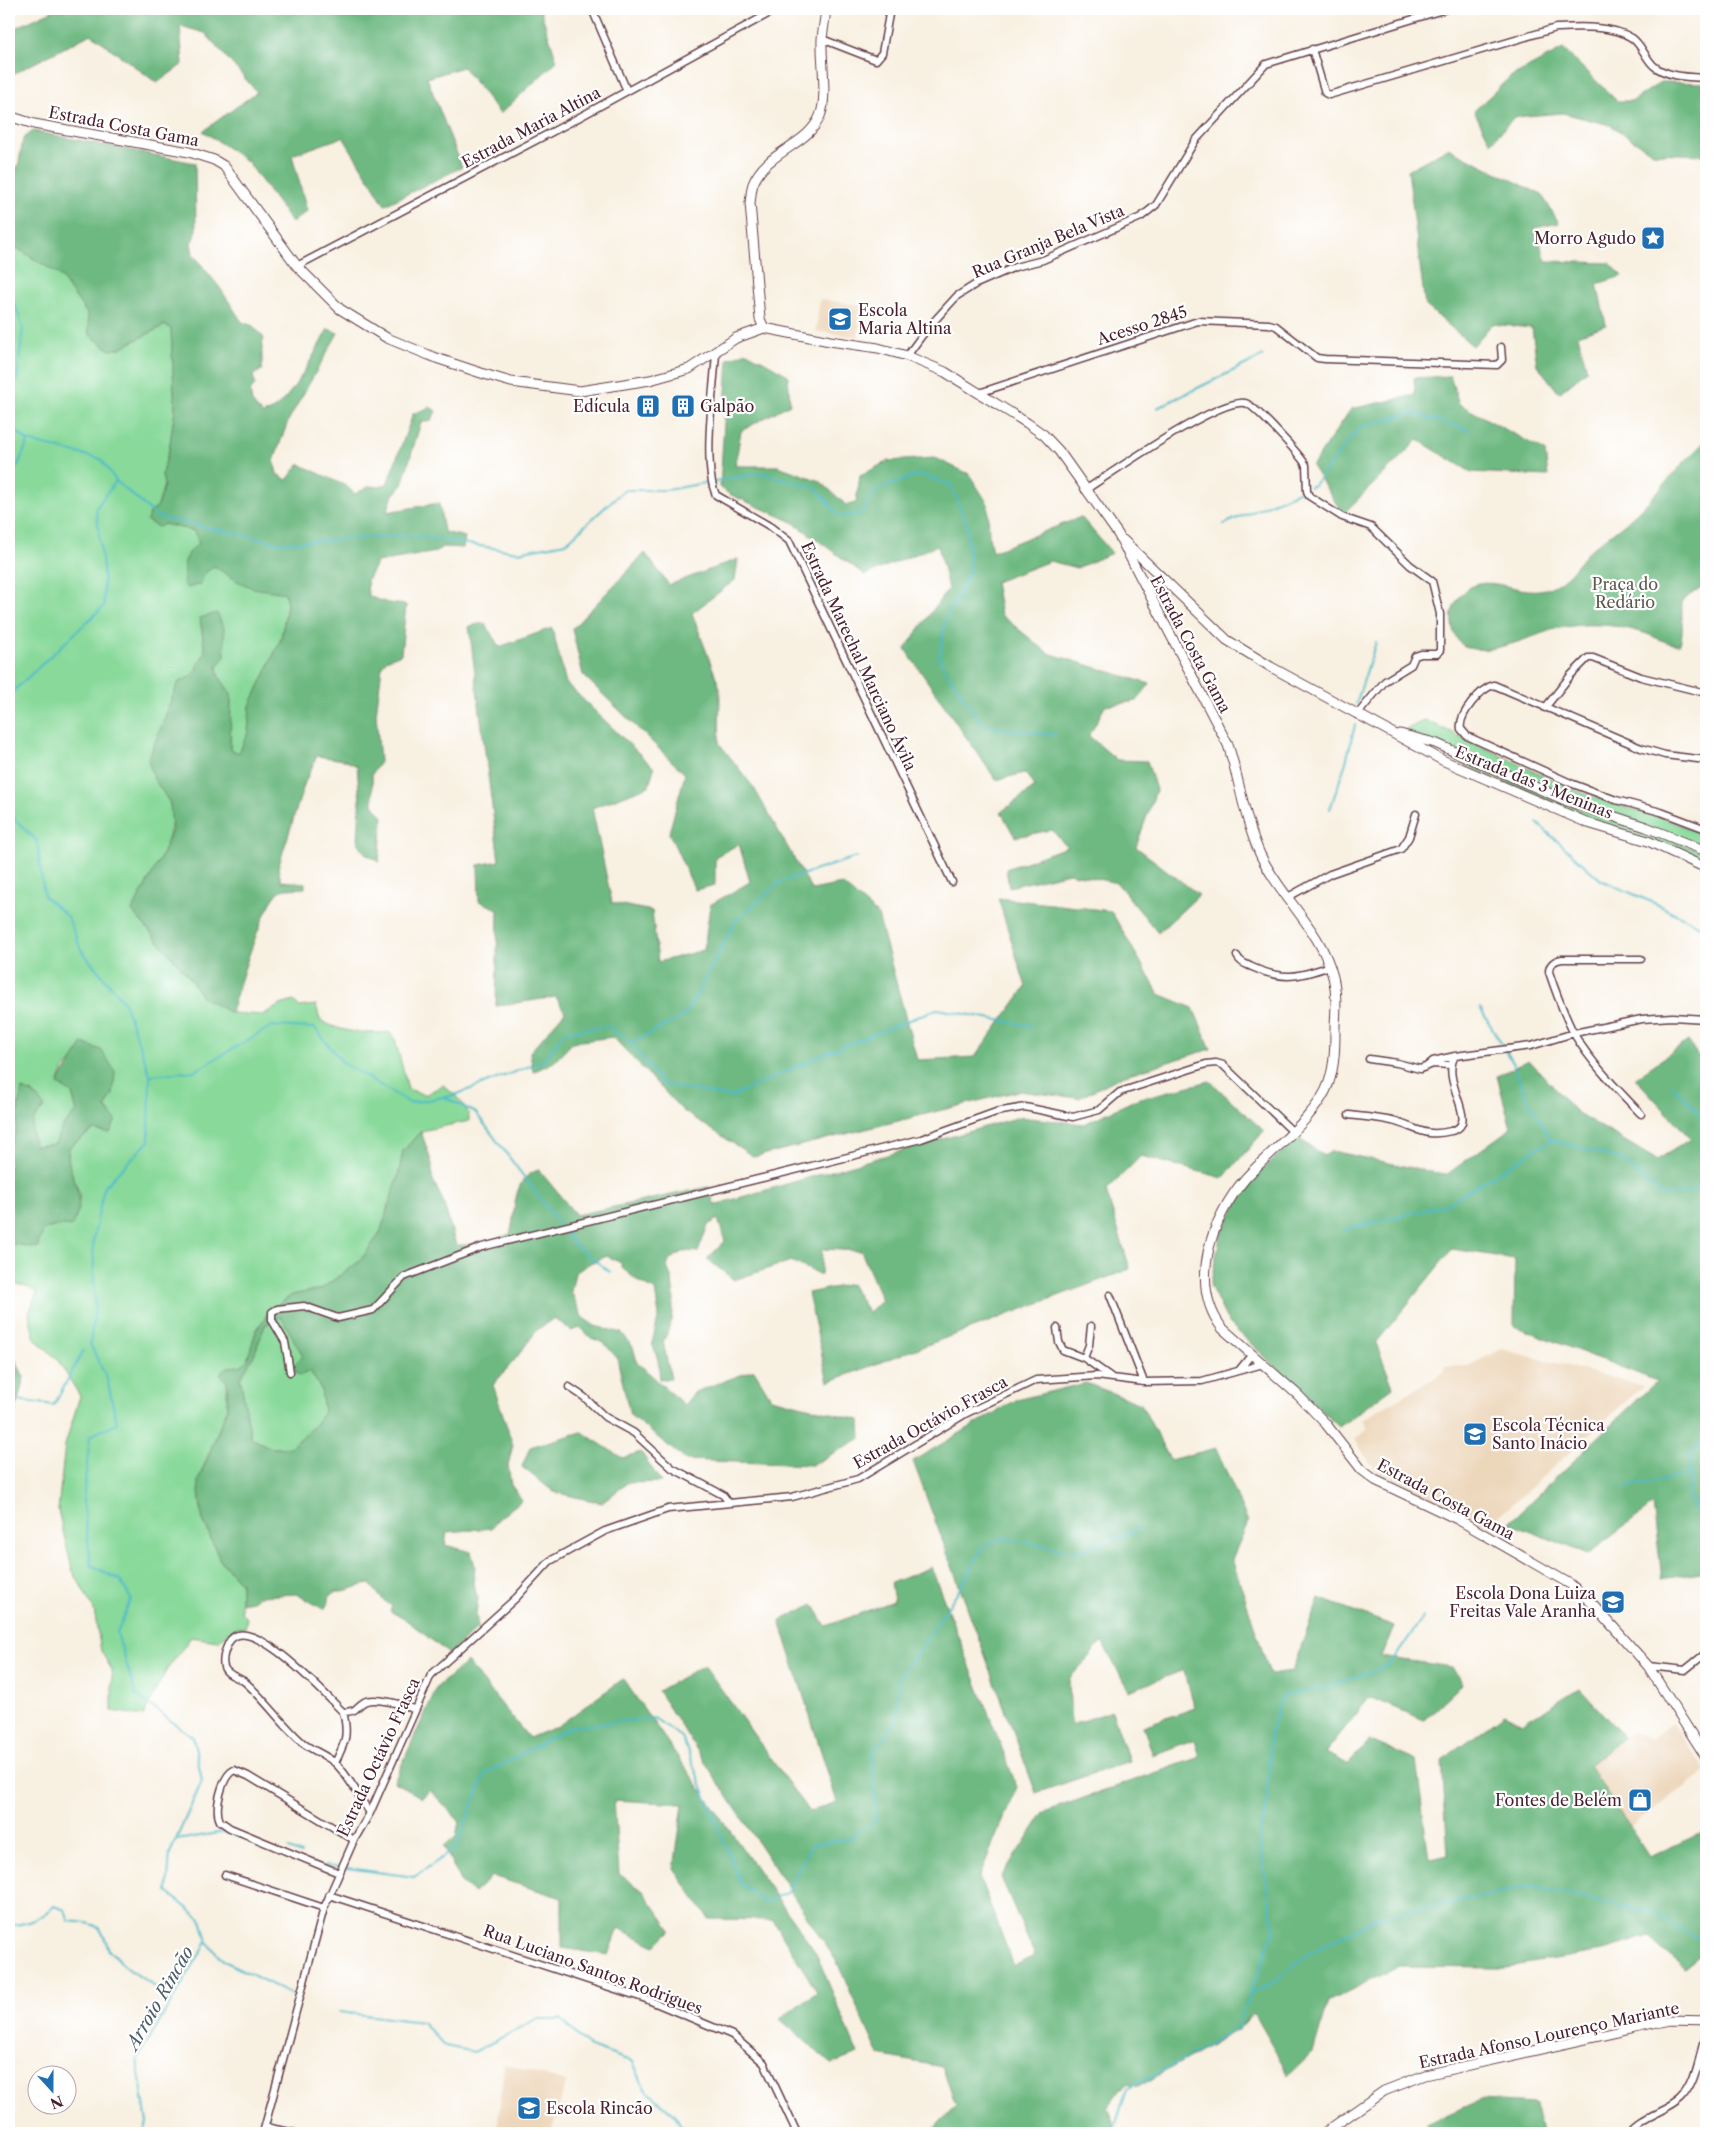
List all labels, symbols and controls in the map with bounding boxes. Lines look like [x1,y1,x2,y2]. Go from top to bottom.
street label: Estrada Maria Altina [458,82,604,172]
street label: Estrada Costa Gama [47,102,201,150]
street label: Rua Granja Bela Vista [969,200,1128,282]
place icon: Morro Agudo [1640,225,1666,251]
place label: Morro Agudo [1534,228,1636,248]
place label: Escola Maria Altina [858,300,952,338]
street label: Acesso 2845 [1093,301,1190,349]
school or university icon: Escola Maria Altina [827,306,853,332]
building icon: Edícula [635,393,661,419]
building icon: Galpão [670,393,696,419]
place label: Edícula [573,396,631,416]
place label: Galpão [700,396,754,416]
street label: Estrada Marechal Marciano Ávila [797,538,921,774]
street label: Estrada Costa Gama [1146,572,1236,717]
park label: Praça do Redário [1592,574,1658,612]
street label: Estrada das 3 Meninas [1452,741,1616,823]
street label: Estrada Octávio Frasca [849,1371,1011,1473]
place label: Escola Técnica Santo Inácio [1492,1415,1605,1453]
school or university icon: Escola Técnica Santo Inácio [1462,1421,1488,1447]
street label: Estrada Costa Gama [1374,1454,1519,1544]
place label: Escola Dona Luiza Freitas Vale Aranha [1449,1583,1597,1621]
school or university icon: Escola Dona Luiza Freitas Vale Aranha [1600,1589,1626,1615]
street label: Estrada Octávio Frasca [332,1674,424,1840]
shop icon: Fontes de Belém [1627,1787,1653,1813]
place label: Fontes de Belém [1495,1790,1622,1810]
street label: Rua Luciano Santos Rodrigues [481,1920,705,2018]
water label: Arroio Rincão [120,1942,199,2056]
street label: Estrada Afonso Lourenço Mariante [1417,1998,1681,2072]
north arrow [28,2064,78,2114]
text: N [48,2092,66,2113]
school or university icon: Escola Rincão [516,2095,542,2121]
place label: Escola Rincão [546,2098,653,2118]

